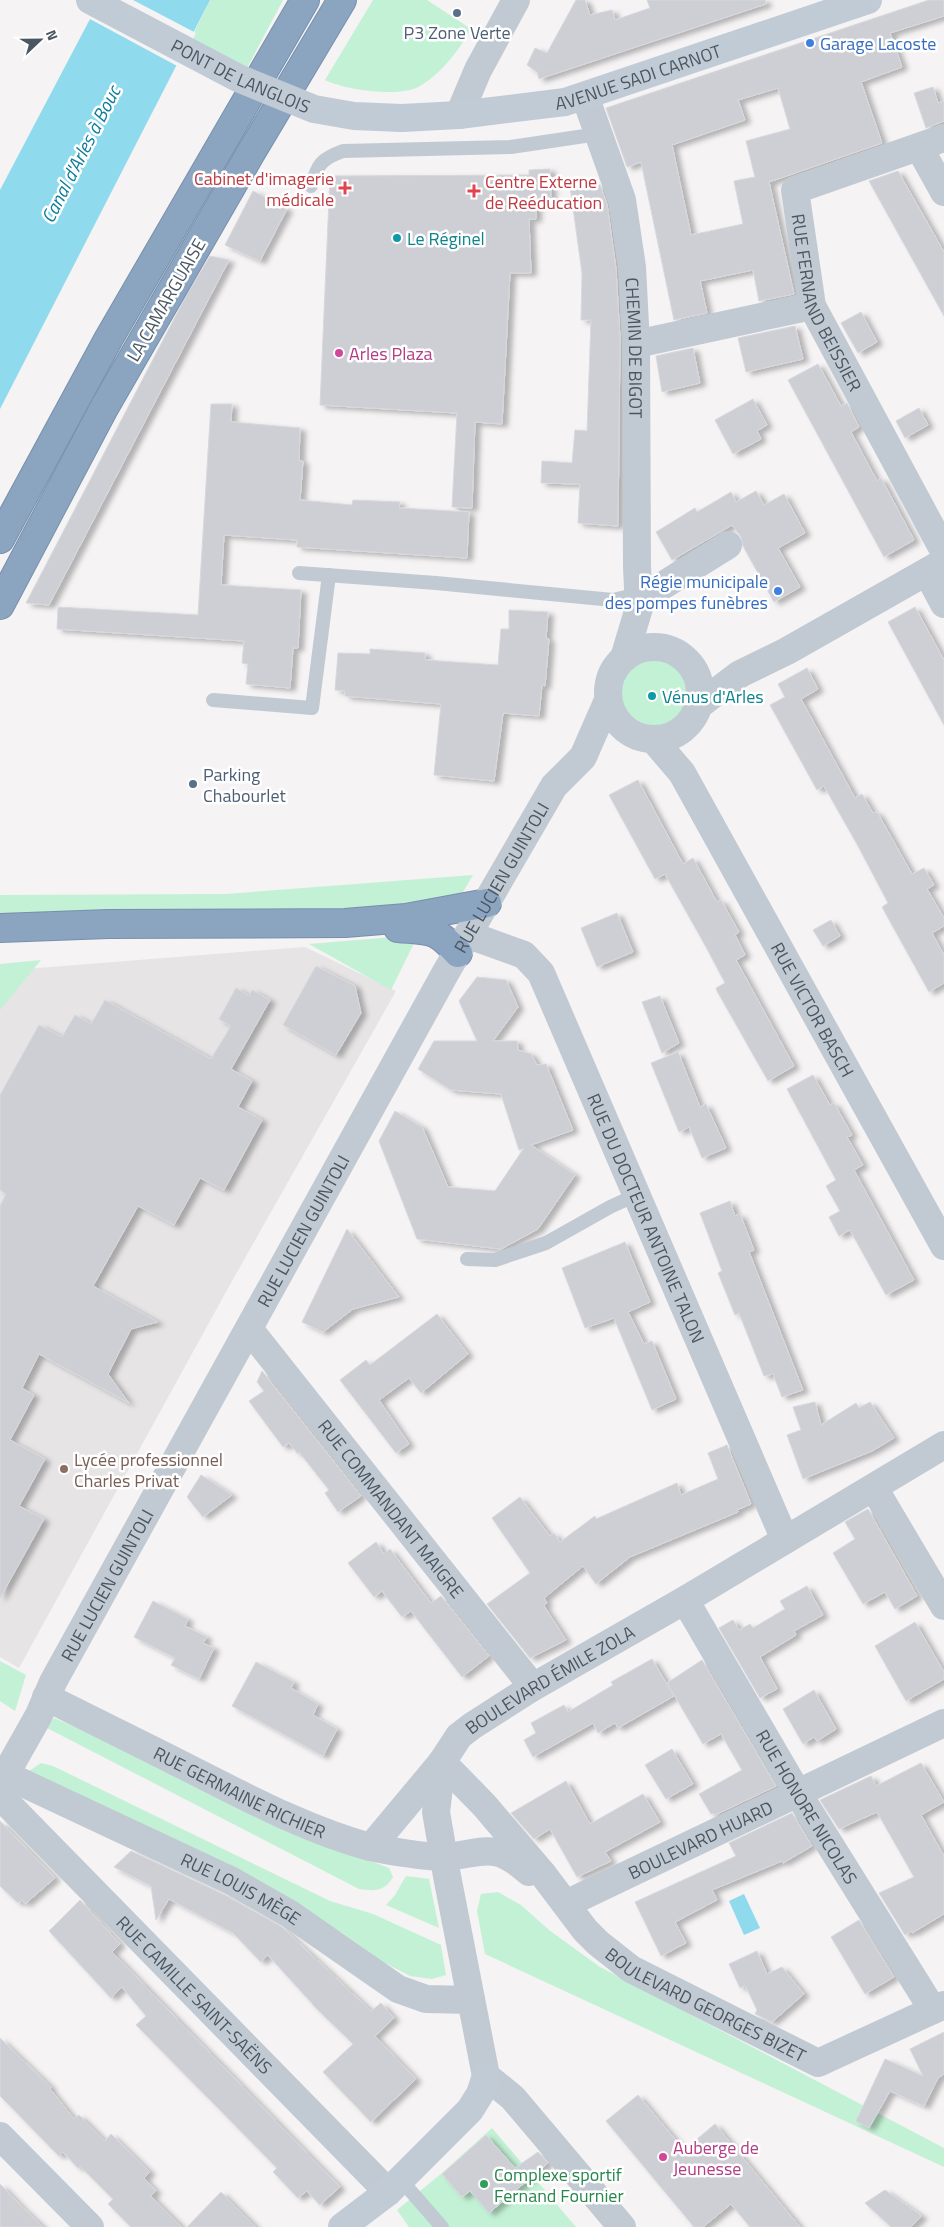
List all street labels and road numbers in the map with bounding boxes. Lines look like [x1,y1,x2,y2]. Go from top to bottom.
street label: PONT DE LANGLOIS [167,32,314,120]
street label: AVENUE SADI CARNOT [554,37,725,117]
street label: RUE FERNAND BEISSIER [785,212,869,396]
street label: LA CAMARGUAISE [120,233,212,367]
street label: CHEMIN DE BIGOT [619,277,650,419]
street label: RUE LUCIEN GUINTOLI [446,797,555,958]
street label: RUE VICTOR BASCH [765,937,861,1082]
street label: RUE DU DOCTEUR ANTOINE TALON [581,1089,712,1347]
street label: RUE LUCIEN GUINTOLI [250,1150,356,1312]
street label: RUE COMMANDANT MAIGRE [312,1413,471,1604]
street label: RUE LUCIEN GUINTOLI [54,1504,160,1666]
street label: BOULEVARD ÉMILE ZOLA [459,1618,640,1740]
street label: RUE HONORE NICOLAS [750,1724,865,1889]
street label: RUE GERMAINE RICHIER [149,1739,330,1845]
street label: BOULEVARD HUARD [623,1793,777,1886]
street label: RUE LOUIS MÈGE [177,1845,307,1931]
street label: RUE CAMILLE SAINT-SAËNS [110,1909,279,2080]
street label: BOULEVARD GEORGES BIZET [600,1940,811,2069]

